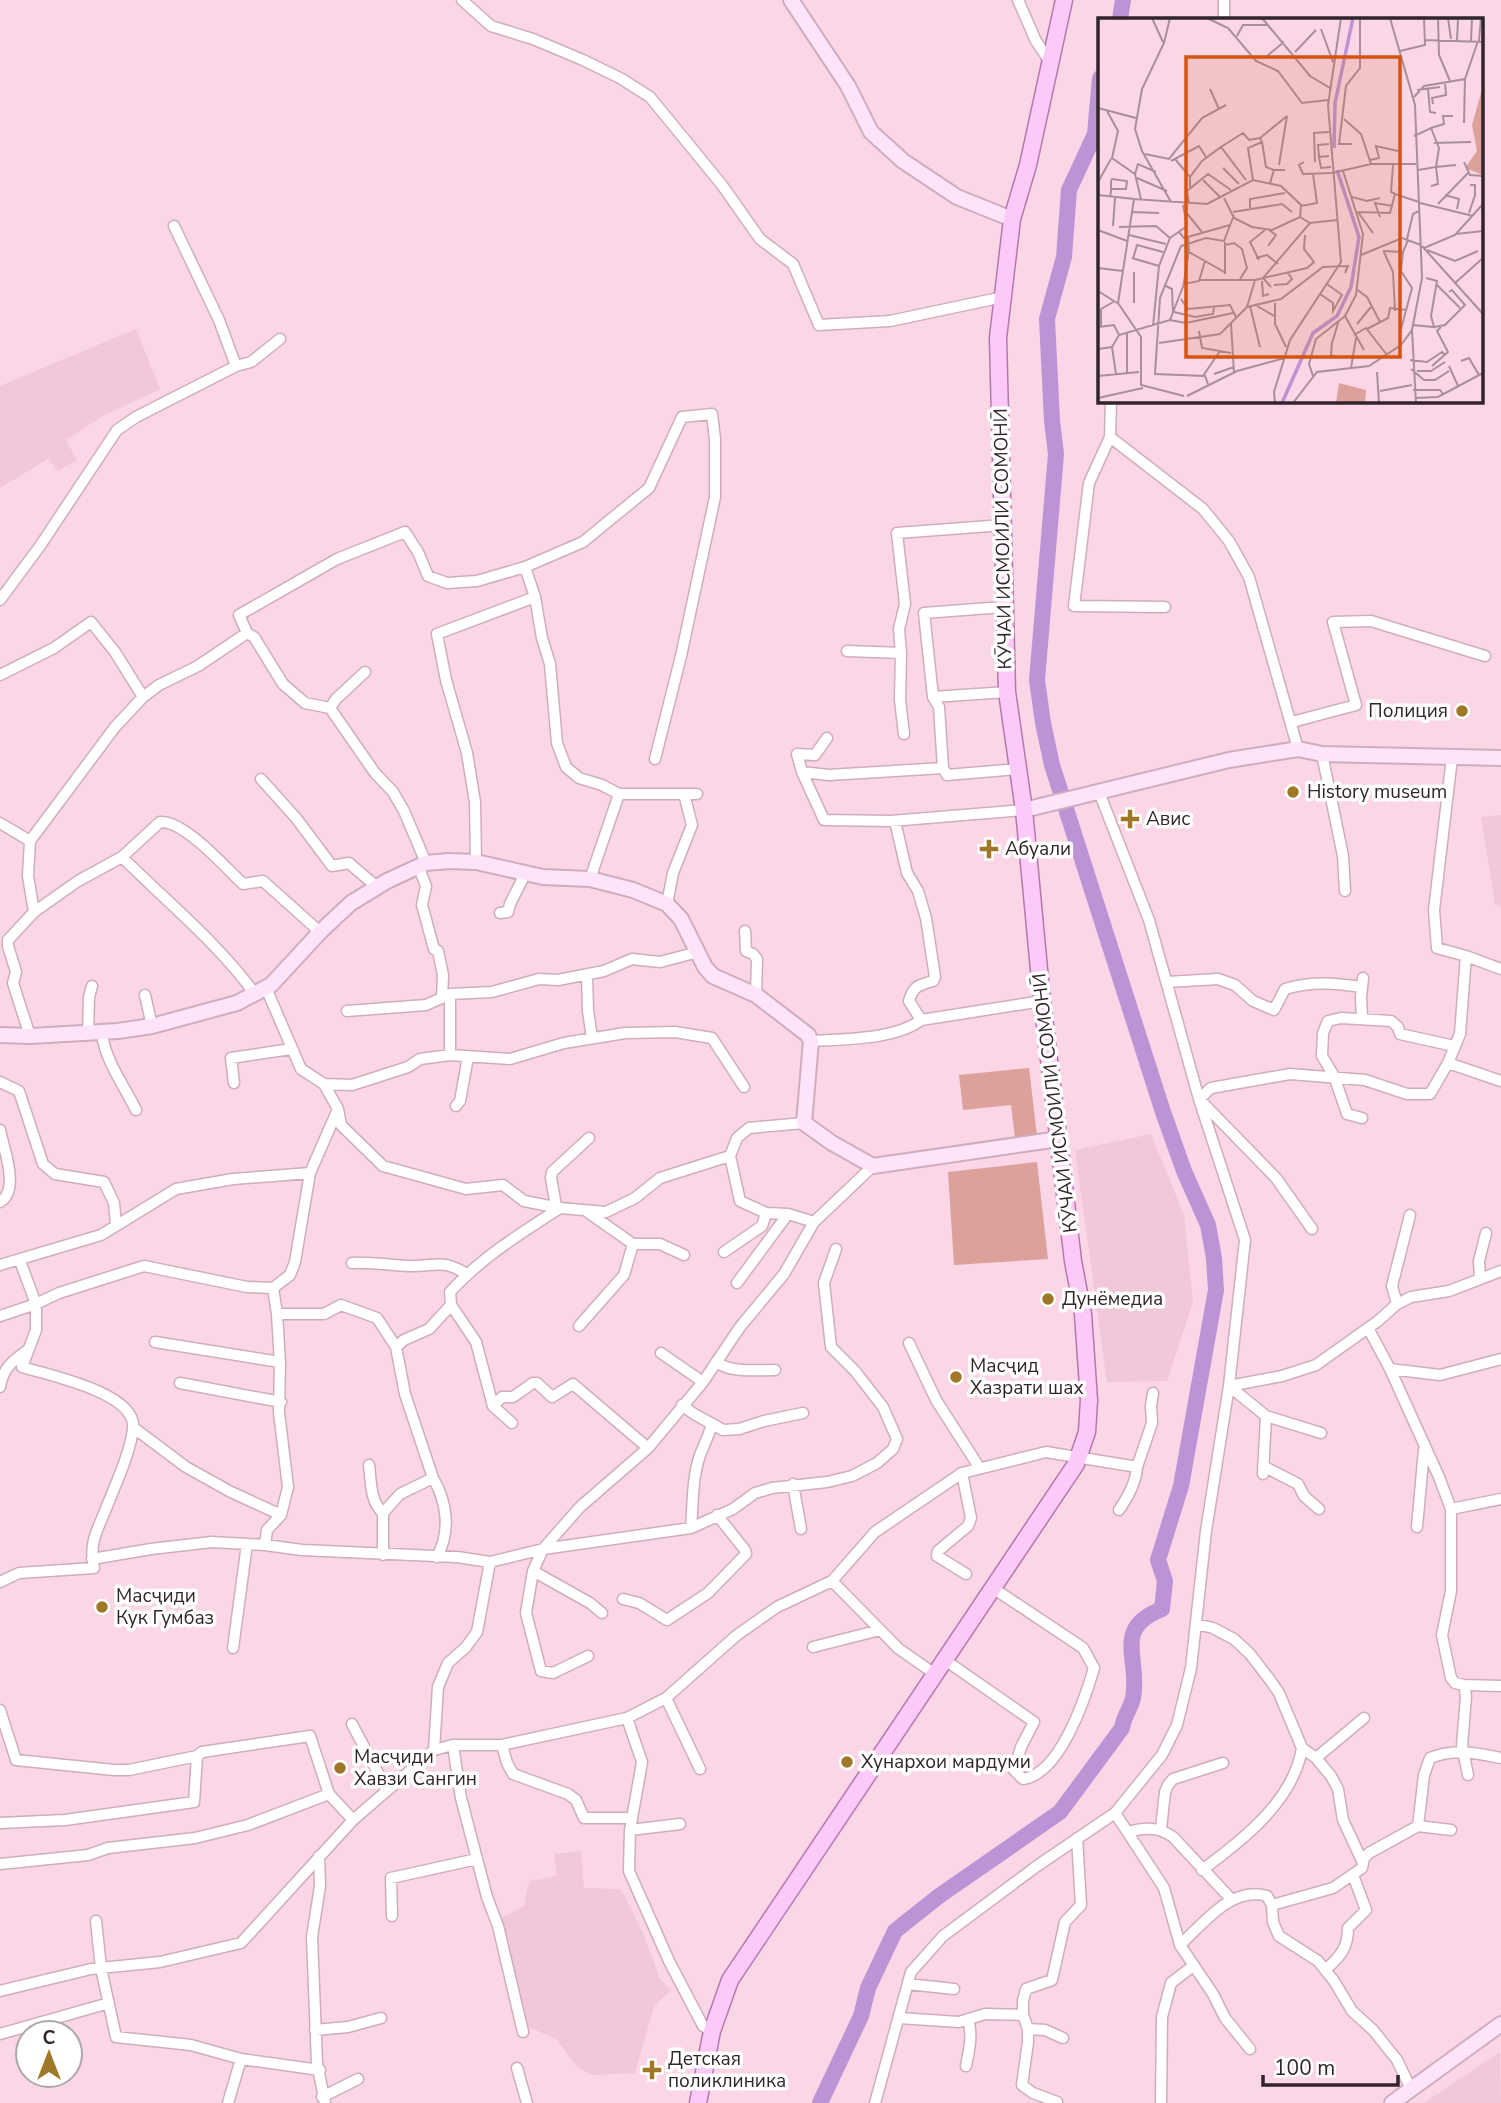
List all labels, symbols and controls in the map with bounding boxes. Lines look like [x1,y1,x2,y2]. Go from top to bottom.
inset map [1098,18,1484,402]
street label: КӮЧАИ ИСМОИЛИ СОМОНӢ [988,408,1018,670]
place label: Полиция [1368,698,1448,724]
marker: Полиция [1454,703,1470,719]
place label: History museum [1307,779,1447,805]
marker: History museum [1285,784,1301,800]
place label: Авис [1146,806,1190,832]
marker: Авис [1120,809,1140,829]
place label: Абуали [1005,836,1071,862]
marker: Абуали [979,839,999,859]
street label: КӮЧАИ ИСМОИЛИ СОМОНӢ [1026,972,1084,1234]
place label: Дунёмедиа [1062,1286,1163,1312]
marker: Дунёмедиа [1040,1291,1056,1307]
place label: Масҷид Хазрати шах [970,1353,1084,1401]
marker: Масҷид Хазрати шах [948,1369,964,1385]
place label: Масҷиди Кук Гумбаз [116,1583,214,1631]
marker: Масҷиди Кук Гумбаз [94,1599,110,1615]
place label: Масҷиди Хавзи Сангин [354,1744,477,1792]
place label: Хунархои мардуми [861,1749,1031,1775]
marker: Хунархои мардуми [839,1754,855,1770]
marker: Масҷиди Хавзи Сангин [332,1760,348,1776]
north arrow [14,2019,84,2089]
text: С [43,2025,56,2051]
scale bar [1263,2044,1398,2088]
place label: Детская поликлиника [668,2046,786,2094]
text: 100 m [1274,2054,1335,2082]
marker: Детская поликлиника [642,2060,662,2080]

